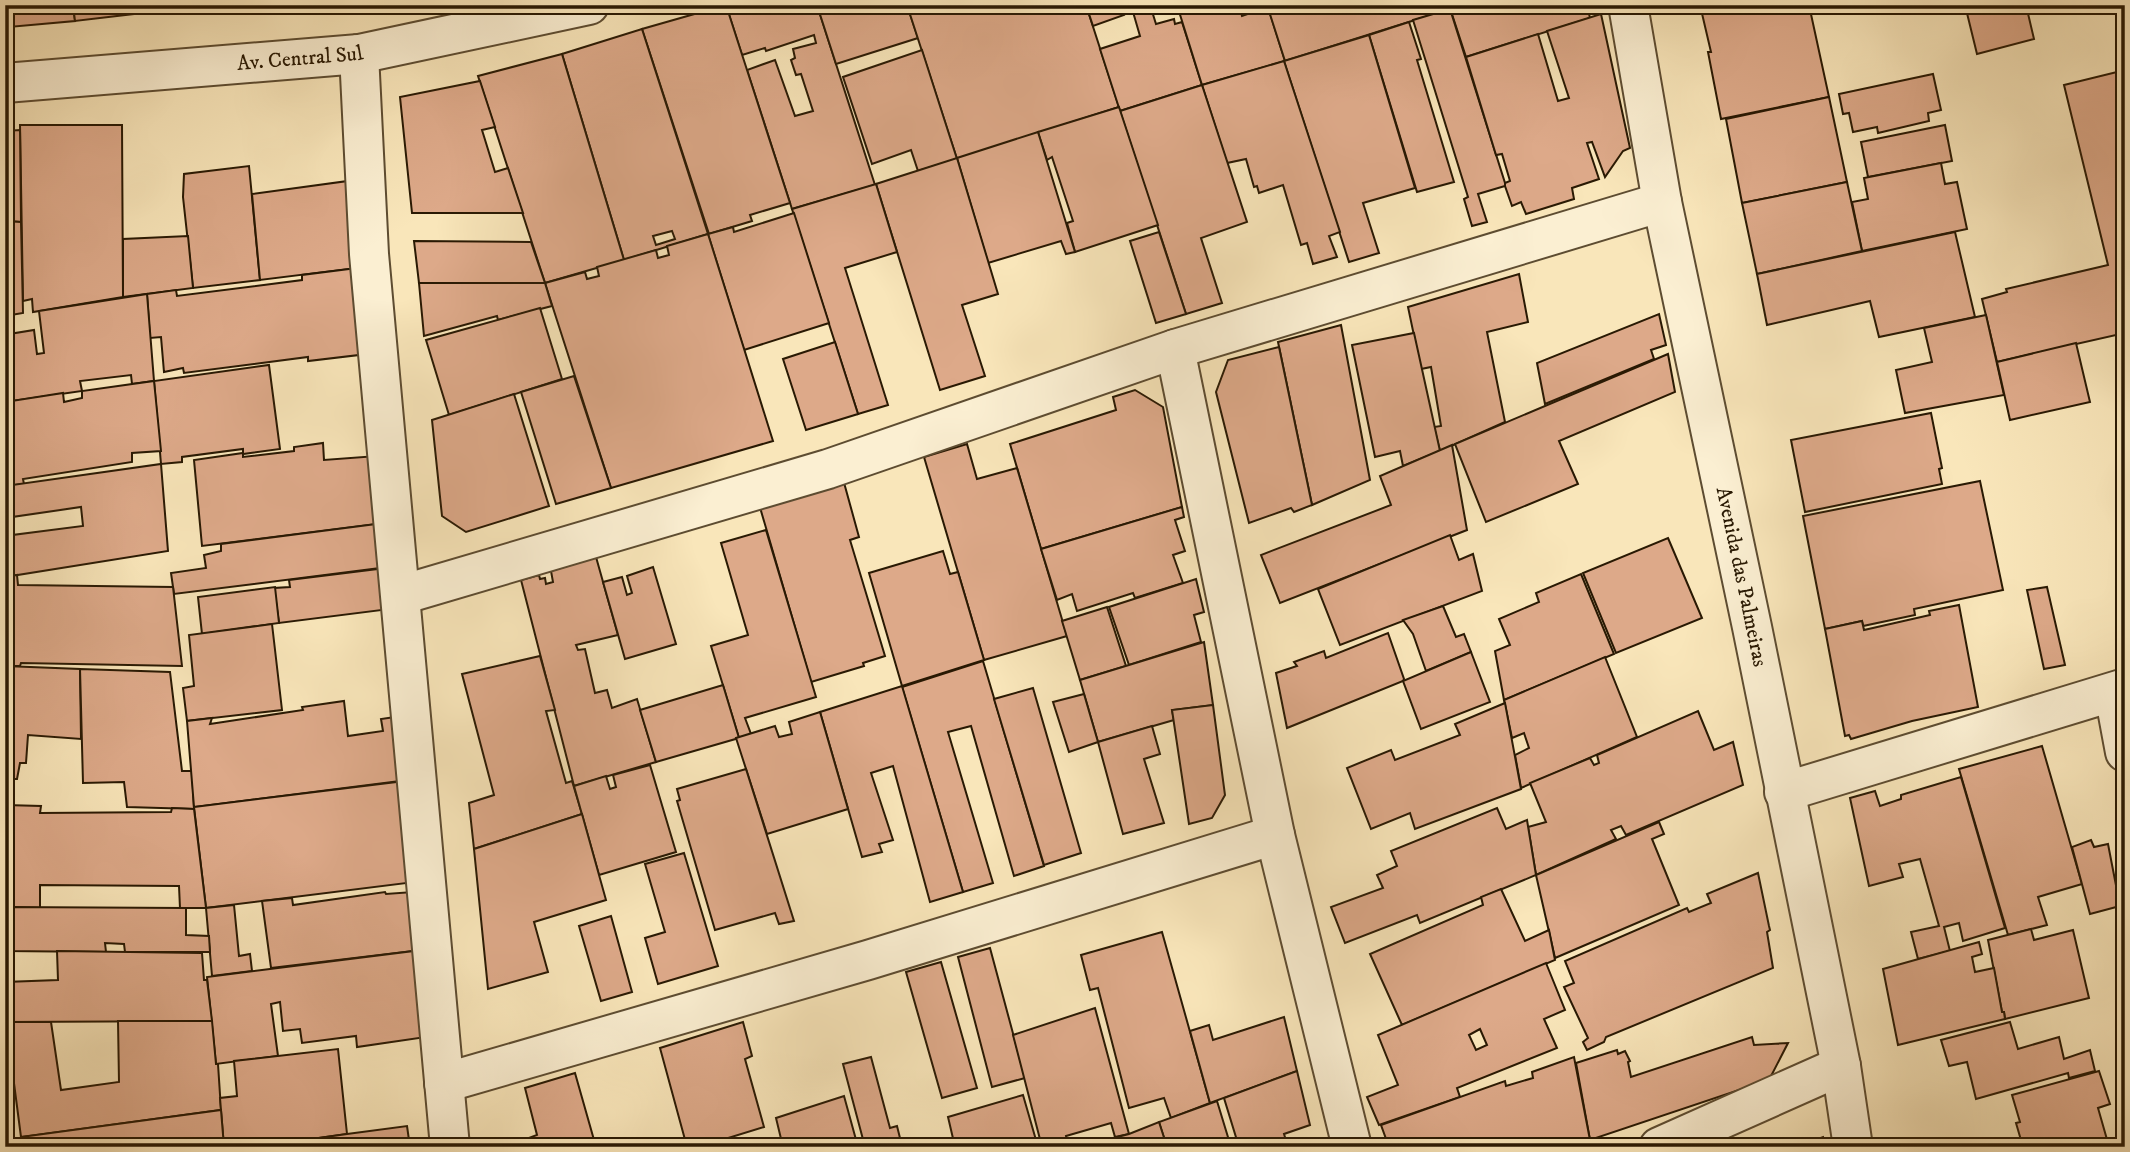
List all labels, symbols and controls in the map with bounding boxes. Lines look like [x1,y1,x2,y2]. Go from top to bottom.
street label: Av. Central Sul [236,40,366,77]
street label: Avenida das Palmeiras [1710,484,1773,669]

